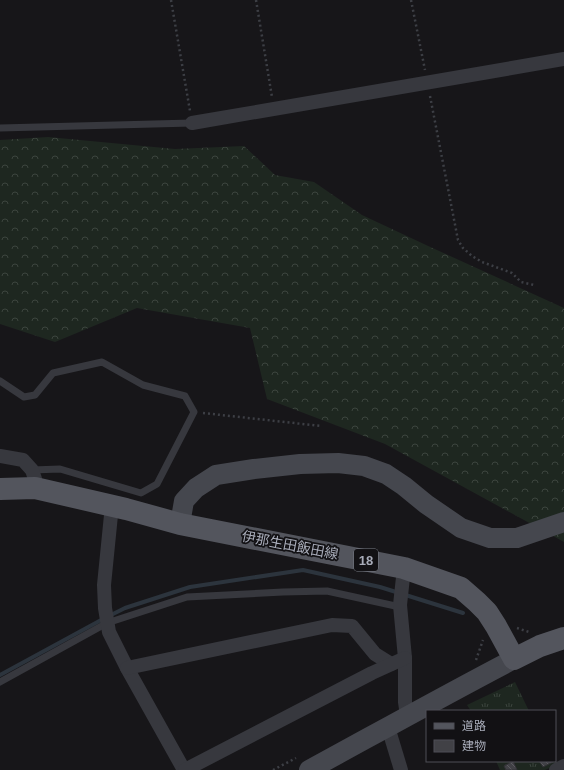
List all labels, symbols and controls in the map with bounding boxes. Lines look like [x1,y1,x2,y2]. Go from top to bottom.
street label: 伊那生田飯田線 [240,528,340,562]
road number: 18 [354,549,378,571]
legend [426,710,556,762]
text: 道路 [462,719,486,733]
text: 建物 [462,739,486,753]

